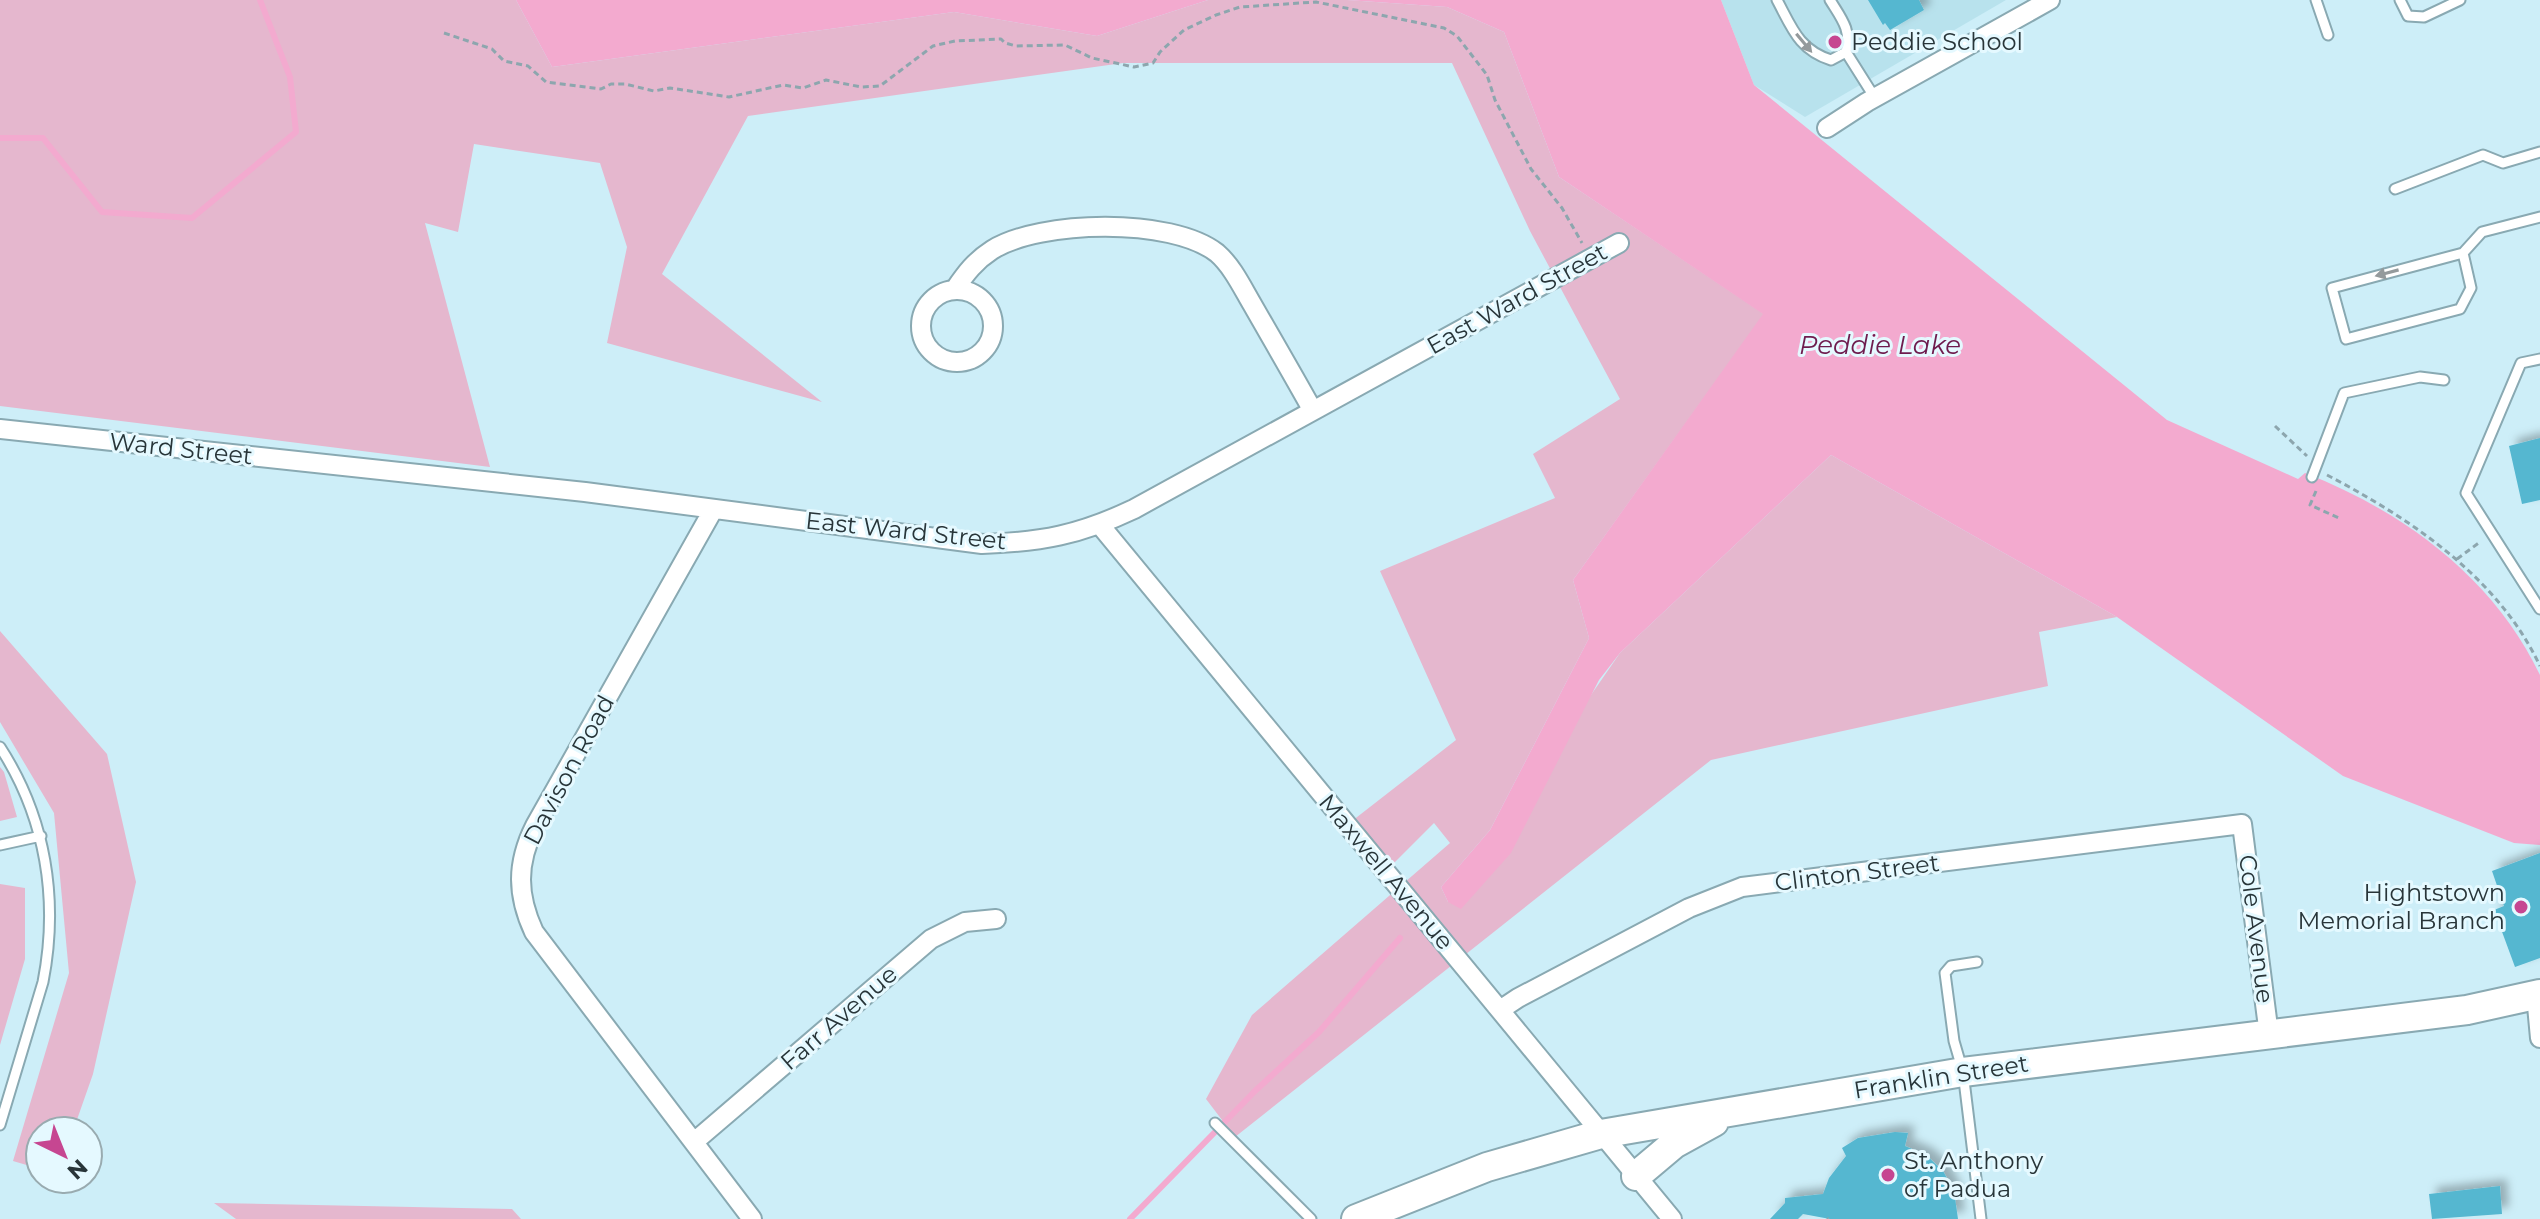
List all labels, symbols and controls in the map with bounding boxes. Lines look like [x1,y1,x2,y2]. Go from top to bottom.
place label: Peddie School [1851,27,2023,56]
one-way arrow [1795,33,1811,53]
marker: Peddie School [1826,33,1844,51]
street label: East Ward Street [1422,237,1612,360]
one-way arrow [2375,268,2400,280]
water label: Peddie Lake [1799,329,1961,361]
street label: Ward Street [108,427,254,470]
street label: East Ward Street [804,506,1008,555]
street label: Davison Road [517,690,620,850]
street label: Maxwell Avenue [1313,788,1460,955]
street label: Clinton Street [1773,848,1941,897]
street label: Cole Avenue [2233,853,2280,1005]
place label: Hightstown Memorial Branch [2298,878,2505,935]
marker: Hightstown Memorial Branch [2512,898,2530,916]
street label: Farr Avenue [775,959,903,1076]
street label: Franklin Street [1852,1048,2031,1105]
north arrow [24,1115,104,1195]
place label: St. Anthony of Padua [1904,1146,2043,1203]
text: N [62,1153,93,1185]
marker: St. Anthony of Padua [1879,1166,1897,1184]

